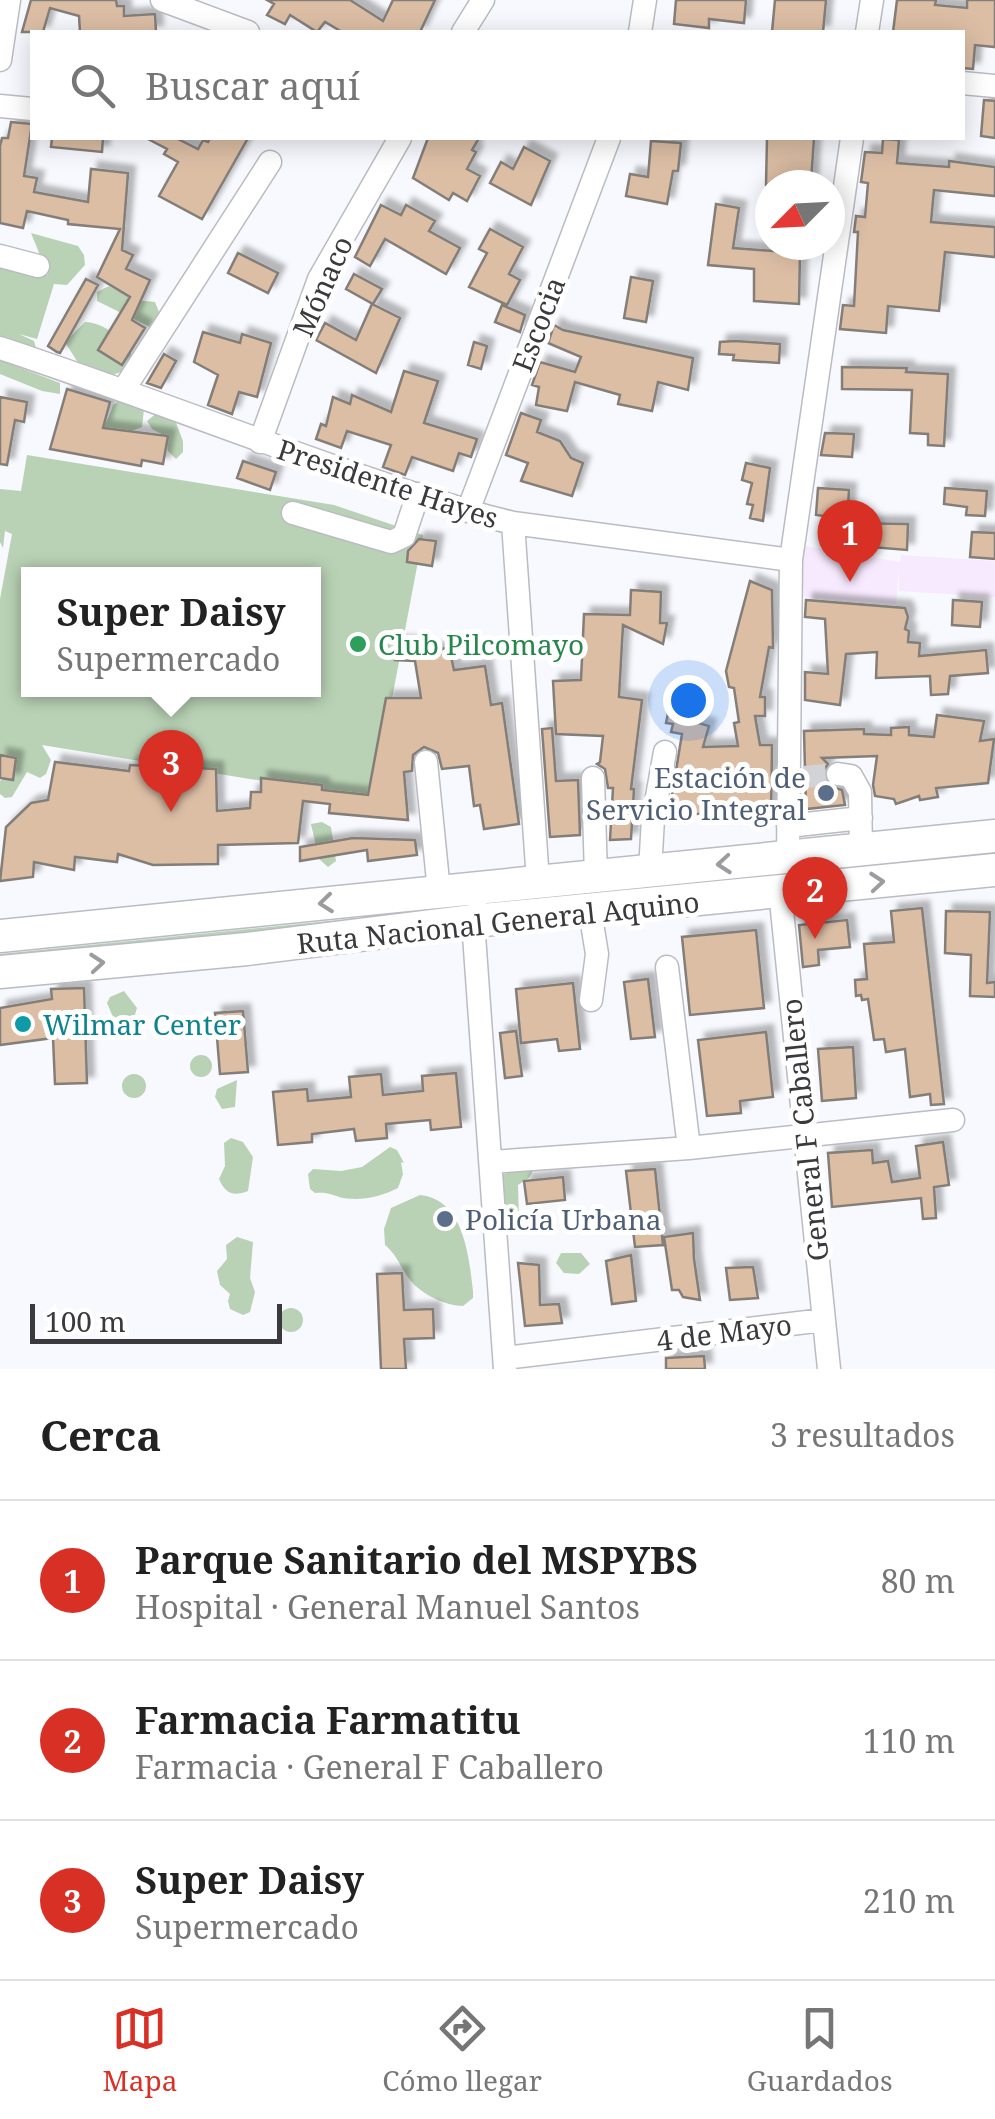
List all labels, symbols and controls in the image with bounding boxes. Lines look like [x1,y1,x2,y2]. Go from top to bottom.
search box [30,30,965,140]
icon: search [65,58,120,113]
text: Buscar aquí [145,59,360,111]
north arrow [755,170,845,260]
street label: Mónaco [283,230,361,342]
street label: Escocia [503,271,573,377]
street label: Presidente Hayes [273,429,503,537]
pin: 1 [818,500,882,582]
popup [21,567,321,697]
text: Super Daisy [57,585,285,637]
place label: Club Pilcomayo [378,625,584,663]
marker: Club Pilcomayo [347,633,369,655]
text: Supermercado [57,637,280,680]
your location [663,675,714,726]
pin: 3 [138,730,204,812]
place label: Estación de Servicio Integral [586,758,806,828]
marker: Estación de Servicio Integral [815,782,837,804]
one-way arrow [715,852,731,874]
pin: 2 [782,856,848,939]
one-way arrow [870,871,886,893]
street label: Ruta Nacional General Aquino [295,882,701,962]
one-way arrow [317,891,333,913]
one-way arrow [89,953,105,975]
street label: General F Caballero [771,997,837,1263]
place label: Wilmar Center [43,1005,241,1043]
marker: Wilmar Center [12,1013,34,1035]
place label: Policía Urbana [465,1200,662,1238]
marker: Policía Urbana [434,1208,456,1230]
scale bar [30,1299,282,1344]
text: 100 m [45,1302,126,1340]
street label: 4 de Mayo [654,1305,794,1359]
text: Cerca [40,1406,161,1463]
text: 3 resultados [770,1413,955,1456]
text: Parque Sanitario del MSPYBS [135,1533,698,1585]
text: 1 [63,1559,82,1602]
text: 80 m [881,1559,955,1602]
text: Hospital · General Manuel Santos [135,1585,640,1628]
text: Farmacia Farmatitu [135,1693,521,1745]
text: 2 [63,1719,82,1762]
text: 110 m [863,1719,955,1762]
text: Farmacia · General F Caballero [135,1745,604,1788]
text: Super Daisy [135,1853,364,1905]
text: 3 [63,1879,82,1922]
text: 210 m [863,1879,955,1922]
text: Supermercado [135,1905,359,1948]
tab: Mapa [102,2001,177,2099]
tab: Cómo llegar [382,2001,542,2099]
tab: Guardados [747,2001,893,2099]

